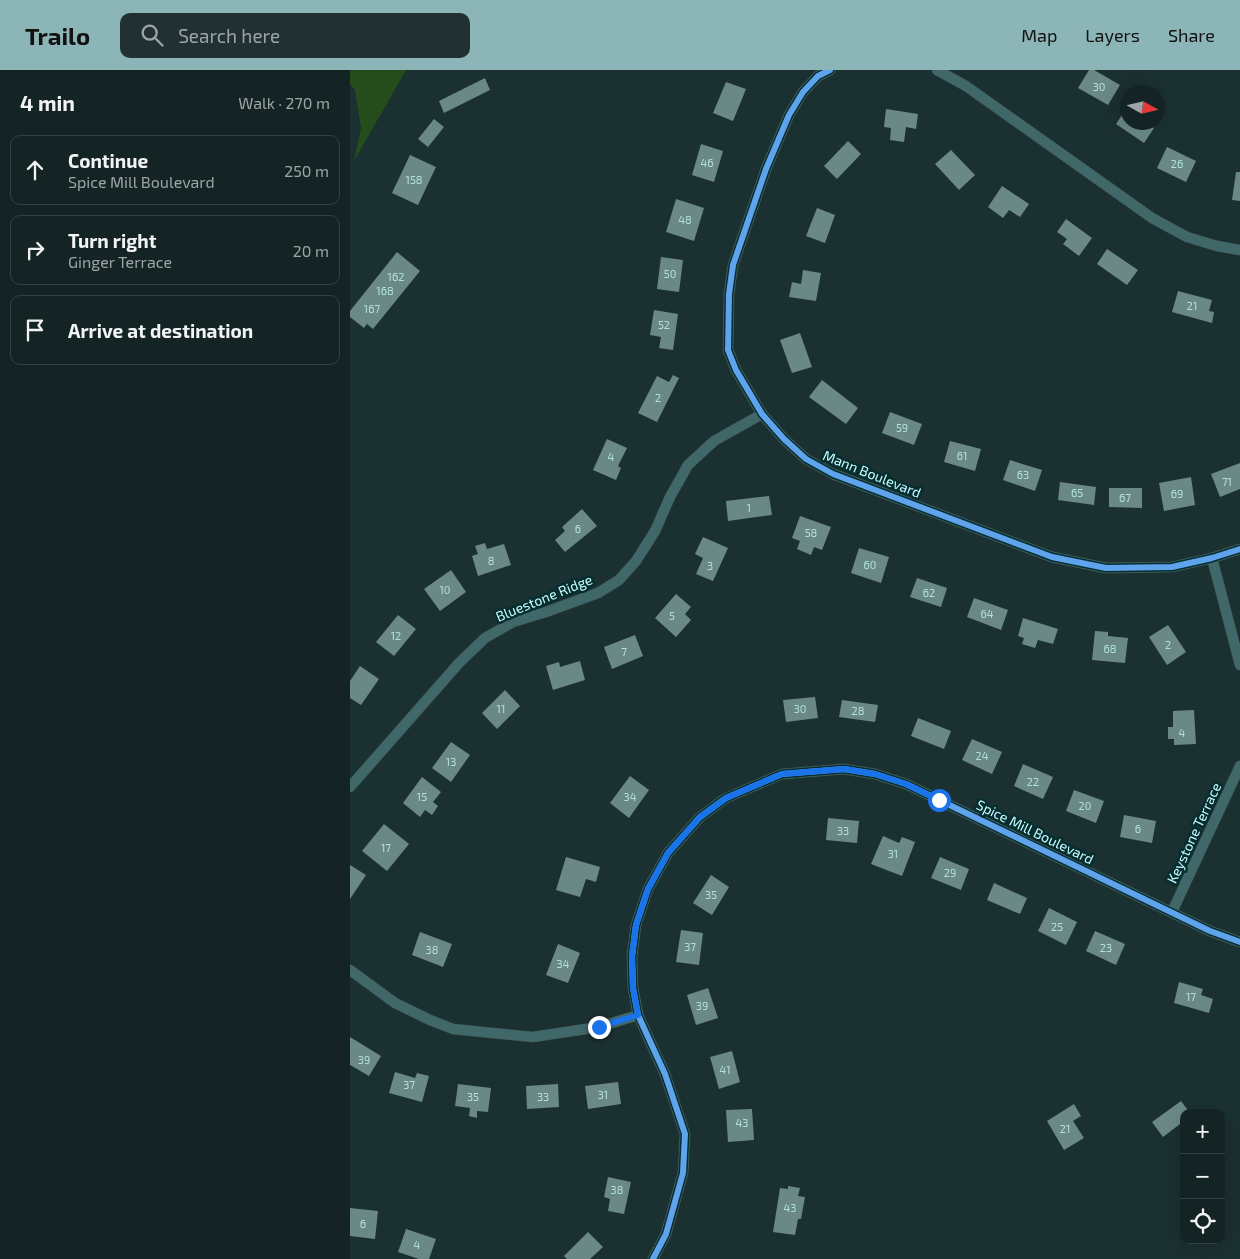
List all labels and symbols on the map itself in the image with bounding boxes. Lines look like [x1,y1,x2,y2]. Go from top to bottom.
house number: 30 [1093,80,1105,93]
north arrow [1120,85,1165,130]
house number: 46 [700,156,714,169]
house number: 26 [1171,157,1183,170]
house number: 158 [406,173,422,186]
house number: 48 [678,213,692,226]
house number: 50 [664,267,676,280]
house number: 162 [388,270,404,283]
house number: 168 [376,284,394,297]
house number: 21 [1187,299,1197,312]
house number: 167 [364,302,381,315]
house number: 52 [658,318,670,331]
house number: 2 [655,391,661,404]
house number: 59 [896,421,908,434]
street label: Mann Boulevard [821,446,924,501]
house number: 61 [957,449,967,462]
house number: 4 [608,450,615,463]
house number: 63 [1017,468,1029,481]
house number: 71 [1222,475,1232,488]
house number: 65 [1071,486,1083,499]
house number: 69 [1171,487,1183,500]
house number: 67 [1119,491,1131,504]
house number: 1 [747,501,751,514]
house number: 6 [575,522,581,535]
house number: 58 [805,526,817,539]
house number: 8 [488,554,494,567]
house number: 60 [864,558,876,571]
house number: 3 [707,559,713,572]
street label: Bluestone Ridge [493,570,595,625]
house number: 10 [439,583,451,596]
house number: 62 [923,586,935,599]
house number: 64 [980,607,994,620]
house number: 5 [669,609,675,622]
house number: 12 [391,629,401,642]
house number: 2 [1165,638,1171,651]
house number: 68 [1104,642,1116,655]
house number: 7 [621,645,627,658]
house number: 11 [497,702,505,715]
house number: 30 [794,702,806,715]
house number: 28 [852,704,864,717]
house number: 4 [1179,726,1186,739]
house number: 24 [976,749,989,762]
house number: 13 [446,755,456,768]
house number: 22 [1027,775,1039,788]
street label: Keystone Terrace [1163,780,1224,886]
route start [928,789,951,812]
house number: 15 [417,790,427,803]
house number: 34 [624,790,637,803]
street label: Spice Mill Boulevard [974,796,1097,867]
house number: 20 [1079,799,1091,812]
house number: 6 [1135,822,1141,835]
house number: 33 [837,824,849,837]
house number: 17 [381,841,391,854]
house number: 31 [888,847,898,860]
house number: 29 [944,866,956,879]
house number: 35 [705,888,717,901]
house number: 25 [1051,920,1063,933]
house number: 37 [684,940,696,953]
house number: 23 [1100,941,1112,954]
house number: 38 [426,943,438,956]
house number: 34 [557,957,570,970]
house number: 17 [1186,990,1196,1003]
house number: 39 [696,999,708,1012]
route end [588,1016,611,1039]
house number: 39 [358,1053,370,1066]
house number: 41 [719,1063,731,1076]
house number: 37 [403,1078,415,1091]
house number: 31 [598,1088,608,1101]
house number: 35 [467,1090,479,1103]
house number: 33 [537,1090,549,1103]
house number: 43 [736,1116,748,1129]
house number: 21 [1060,1122,1070,1135]
house number: 38 [611,1183,623,1196]
house number: 43 [784,1201,796,1214]
house number: 6 [360,1217,366,1230]
house number: 4 [414,1238,421,1251]

